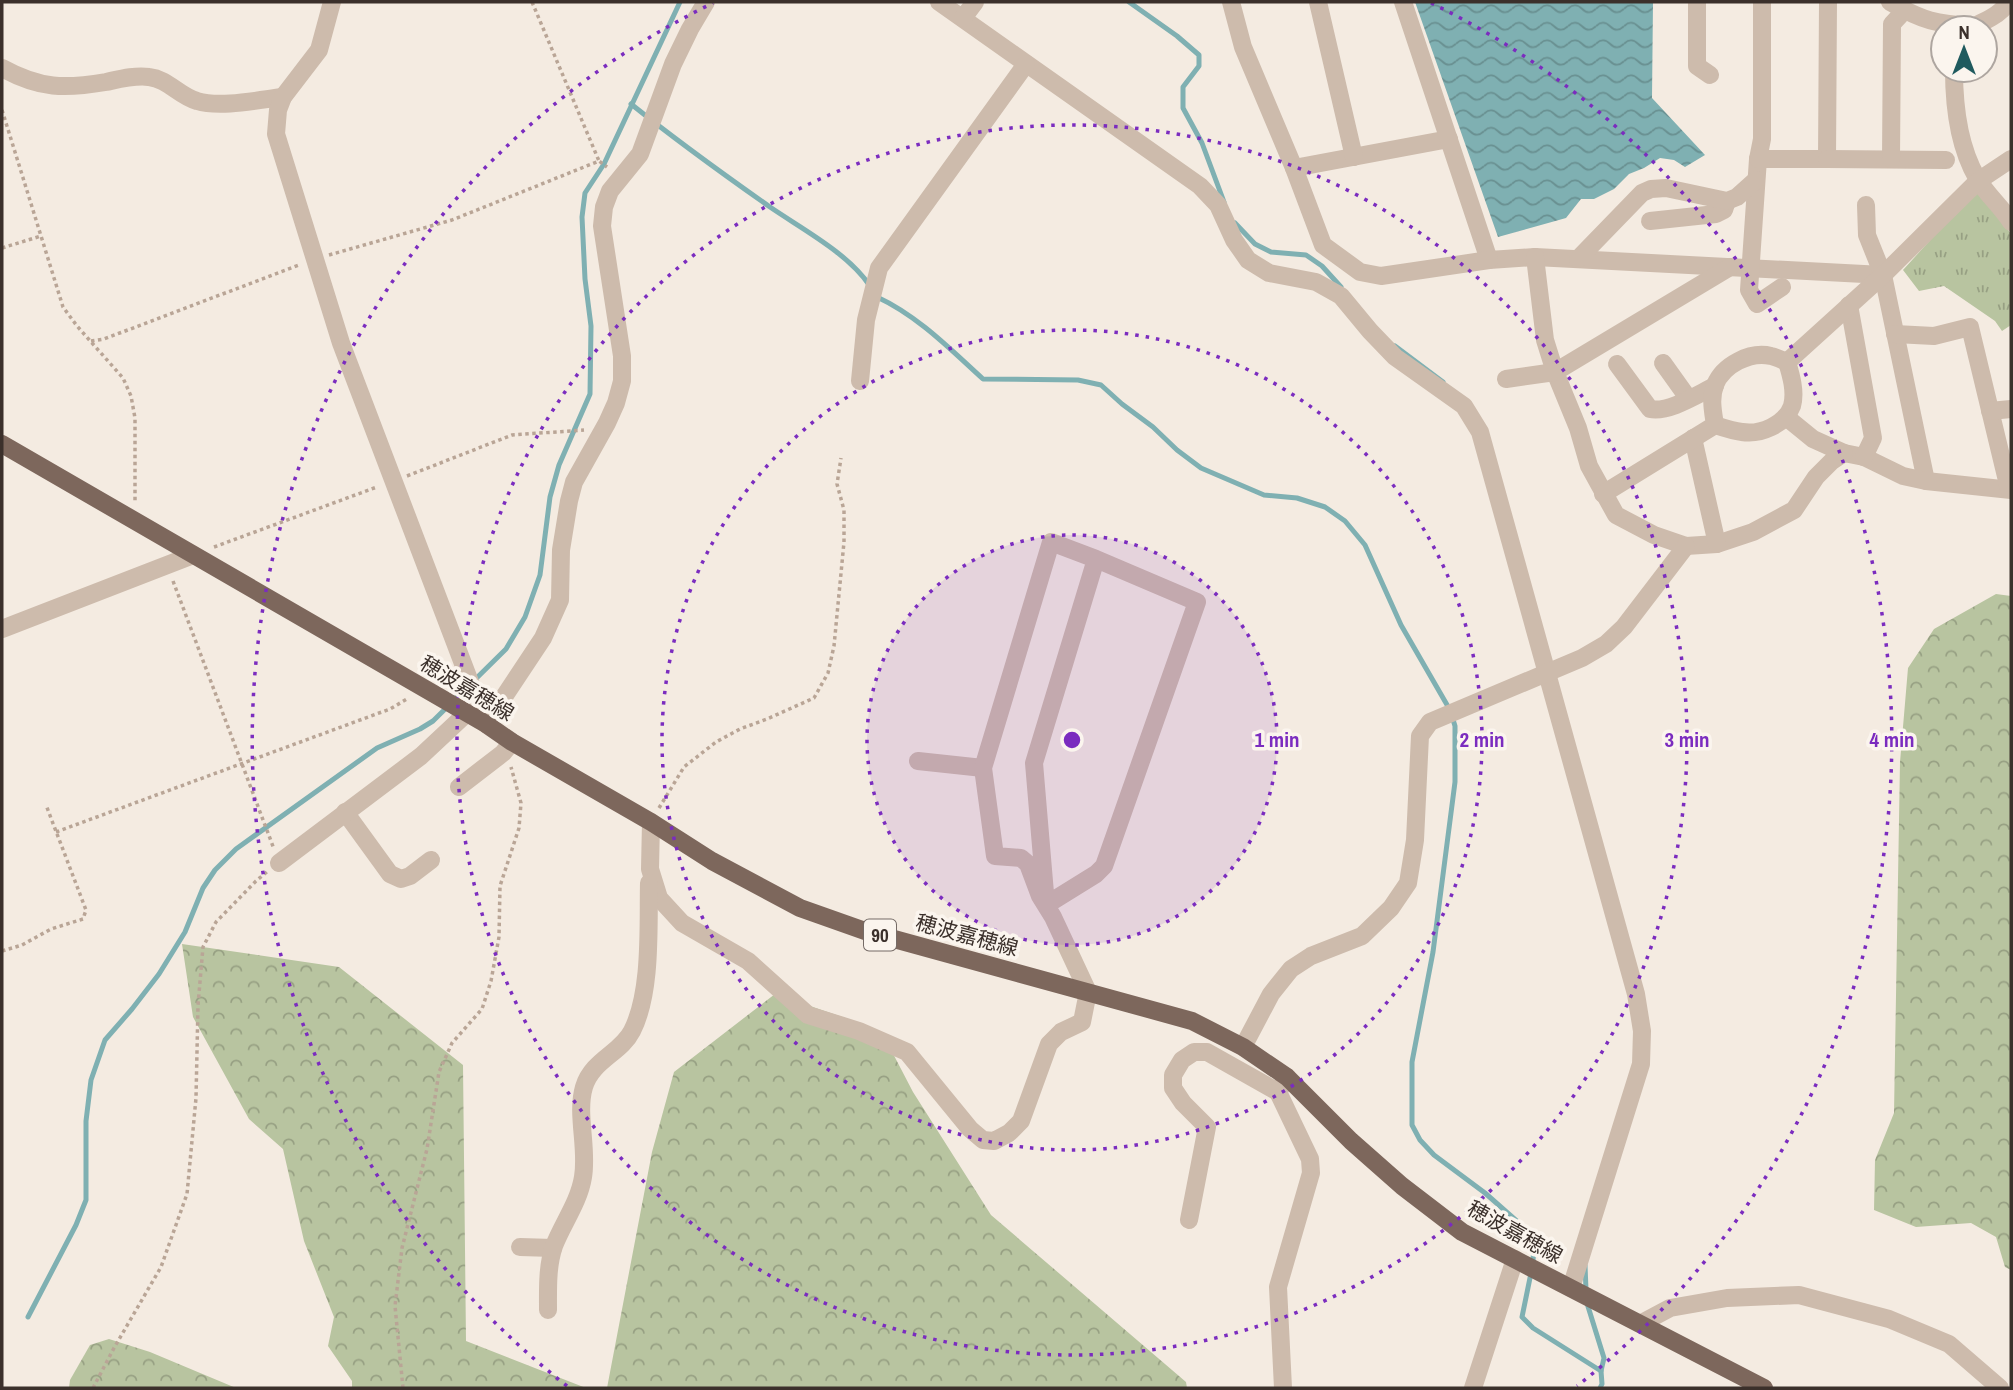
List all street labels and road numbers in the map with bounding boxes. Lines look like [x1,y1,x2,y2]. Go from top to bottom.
street label: 穂波嘉穂線 [415,649,519,727]
street label: 穂波嘉穂線 [913,907,1021,963]
road number: 90 [864,920,896,951]
street label: 穂波嘉穂線 [1462,1194,1568,1270]

